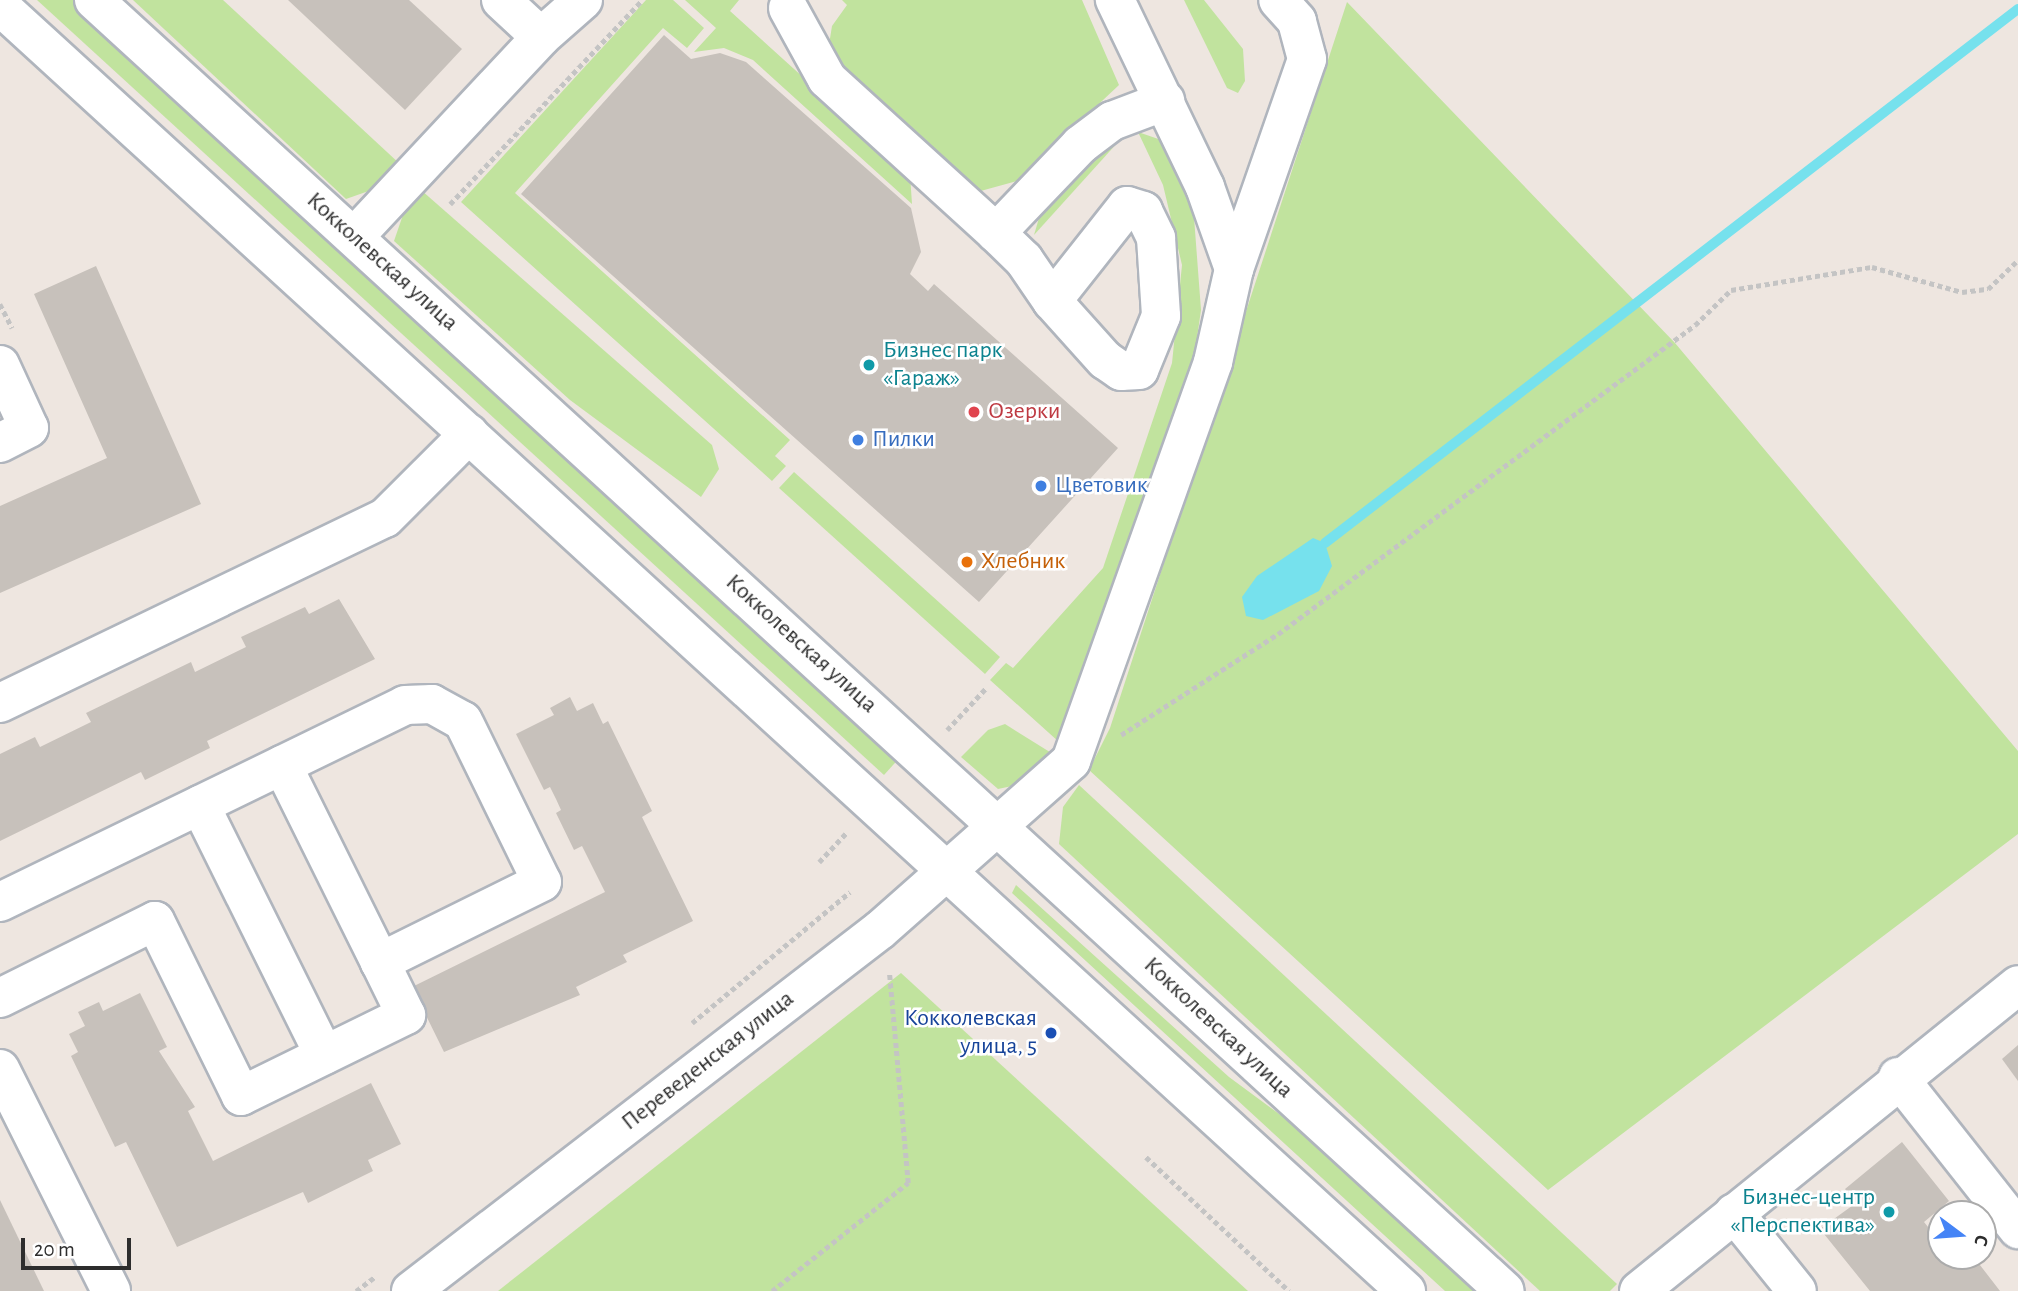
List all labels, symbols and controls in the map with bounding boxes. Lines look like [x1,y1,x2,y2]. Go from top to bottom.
street label: Кокколевская улица [300,186,464,338]
place label: Бизнес парк «Гараж» [883,337,1002,393]
marker: Бизнес парк «Гараж» [861,357,877,373]
place label: Озерки [988,398,1060,426]
marker: Озерки [966,404,982,420]
place label: Пилки [872,426,935,454]
marker: Пилки [850,432,866,448]
place label: Цветовик [1055,472,1148,500]
marker: Цветовик [1033,478,1049,494]
place label: Хлебник [981,548,1065,576]
marker: Хлебник [959,554,975,570]
street label: Кокколевская улица [719,568,883,720]
street label: Кокколевская улица [1137,951,1299,1105]
street label: Переведенская улица [616,985,800,1137]
place label: Кокколевская улица, 5 [904,1005,1037,1061]
marker: Кокколевская улица, 5 [1043,1025,1059,1041]
place label: Бизнес-центр «Перспектива» [1730,1184,1875,1240]
north arrow [1927,1200,1997,1270]
marker: Бизнес-центр «Перспектива» [1881,1204,1897,1220]
scale bar [24,1224,135,1268]
text: С [1970,1233,1991,1248]
text: 20 m [34,1239,75,1260]

